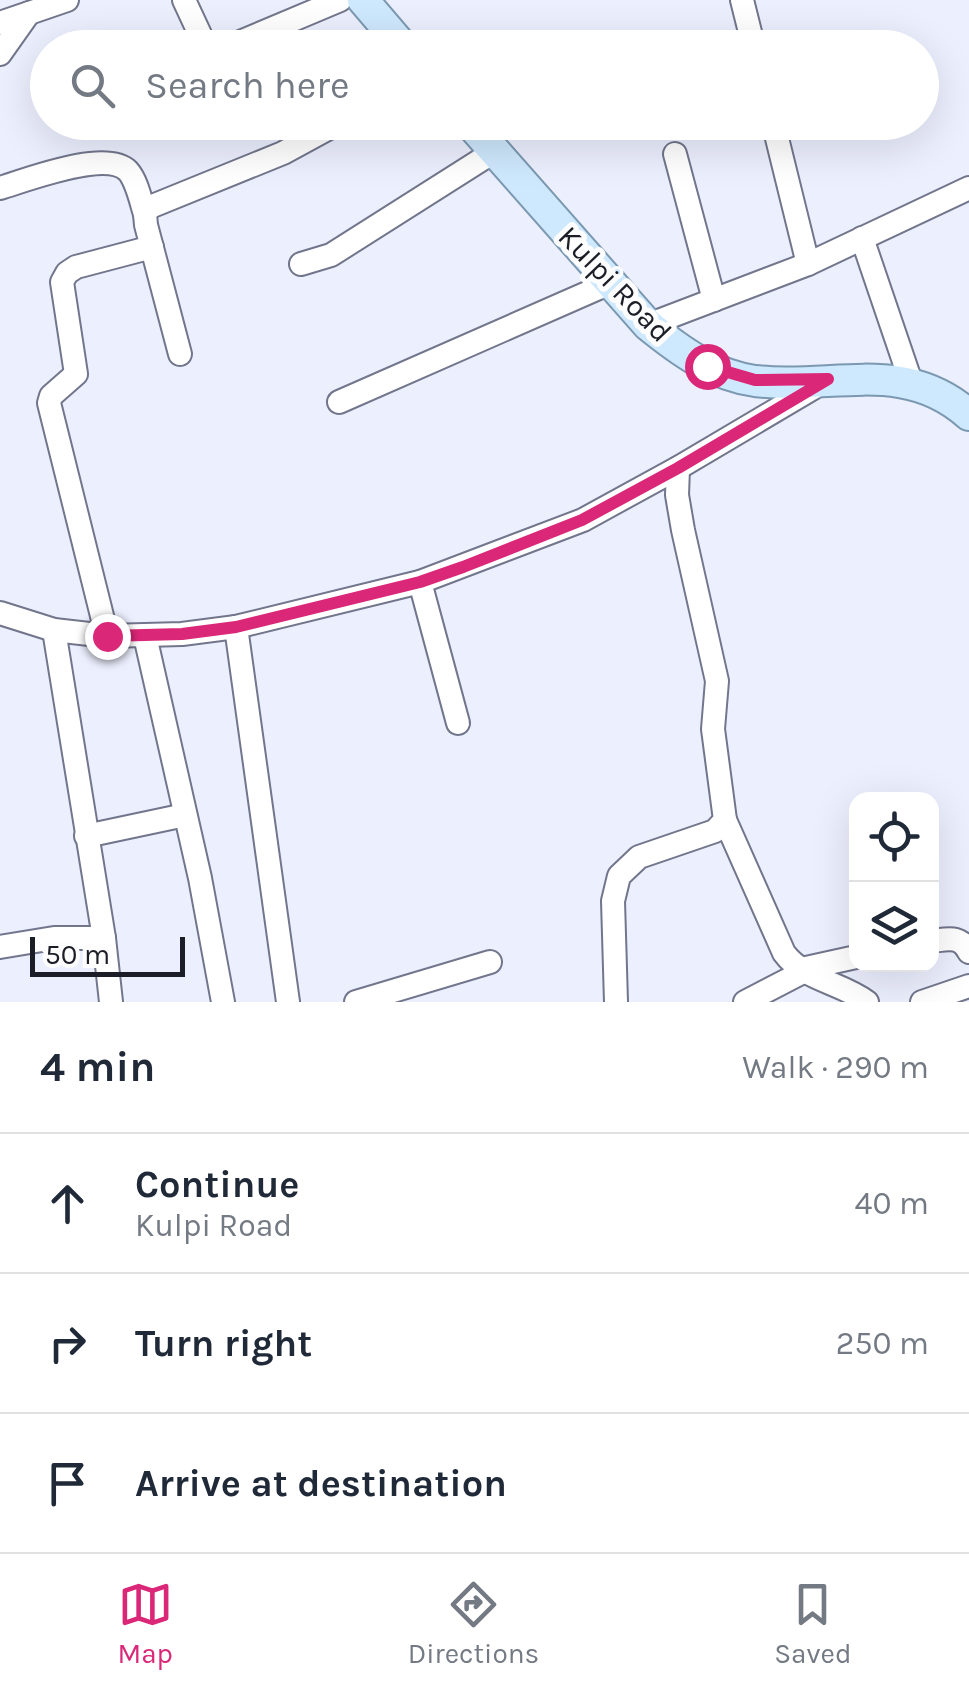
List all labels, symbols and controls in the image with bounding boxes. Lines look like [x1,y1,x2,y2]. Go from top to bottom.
search box [30,30,939,140]
icon: search [65,58,120,113]
text: Search here [145,63,349,108]
street label: Kulpi Road [551,218,679,350]
route start [685,344,731,390]
route end [85,614,131,660]
map controls [849,792,939,972]
button: locate [849,792,939,882]
button: layers [849,882,939,972]
scale bar [30,932,185,976]
text: 50 m [45,938,110,971]
text: 4 min [40,1042,155,1092]
text: Walk · 290 m [742,1049,929,1086]
text: Continue [135,1162,299,1207]
icon: ahead [40,1176,95,1231]
text: 40 m [855,1185,929,1222]
text: Kulpi Road [135,1207,292,1244]
icon: right [40,1316,95,1371]
text: Turn right [135,1321,312,1366]
text: 250 m [836,1325,929,1362]
icon: arrive [40,1456,95,1511]
text: Arrive at destination [135,1461,507,1506]
tab: Map [117,1577,173,1670]
tab: Directions [408,1577,539,1670]
tab: Saved [774,1577,852,1670]

